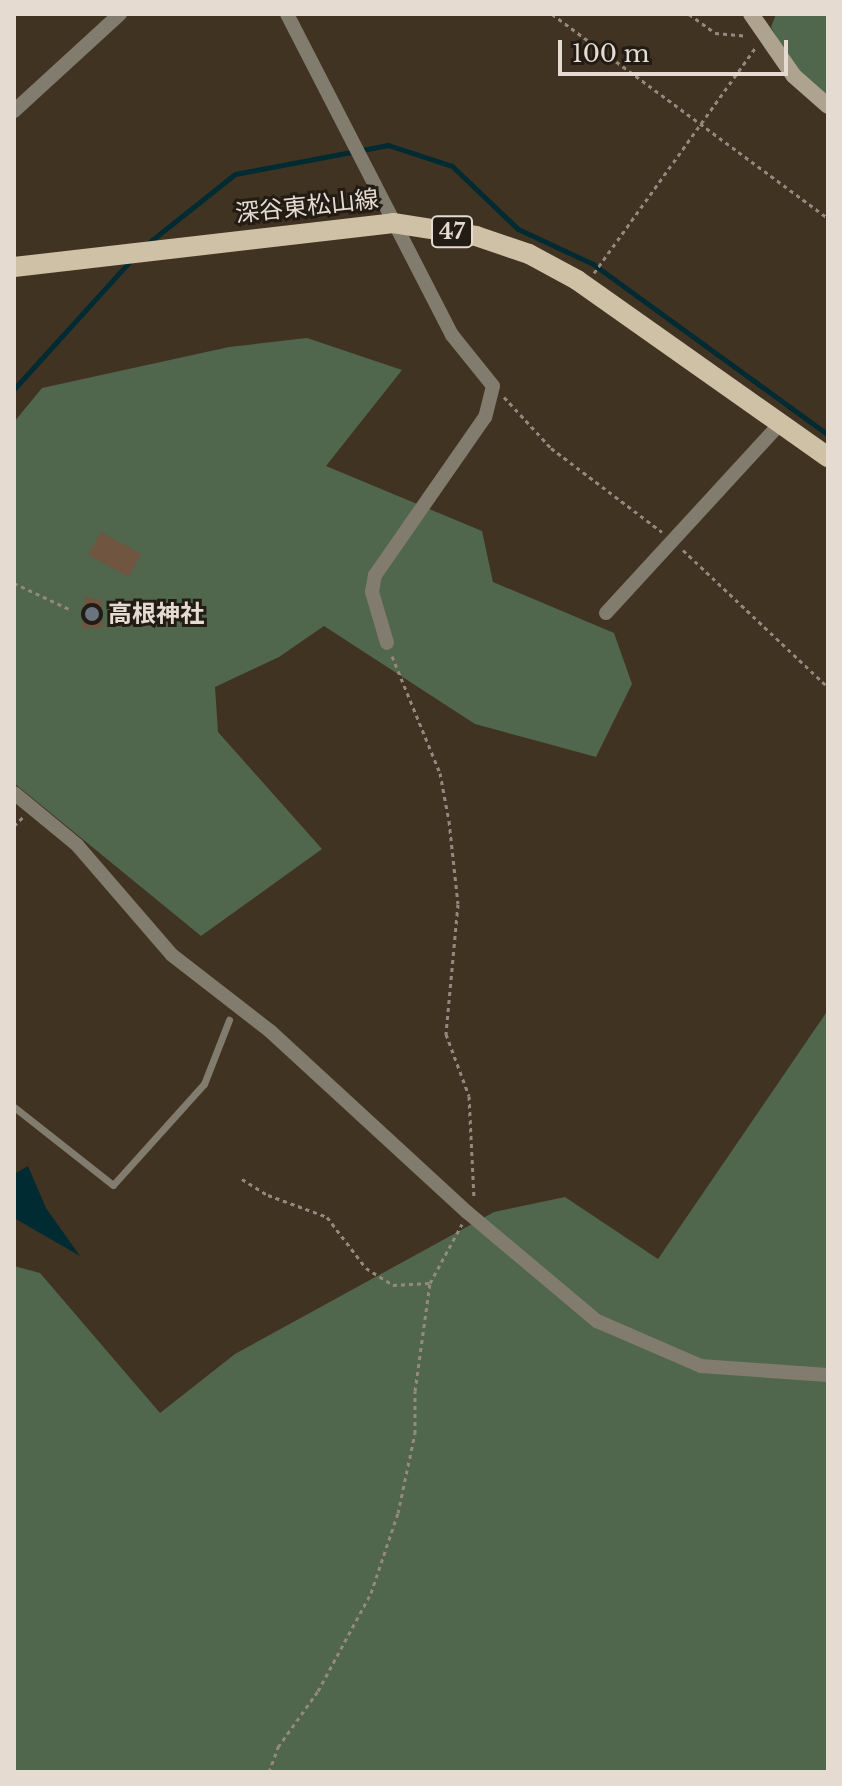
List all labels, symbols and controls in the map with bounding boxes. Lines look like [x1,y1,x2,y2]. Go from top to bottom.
scale bar [562,24,792,74]
text: 100 m [572,39,650,68]
street label: 深谷東松山線 [234,184,380,228]
road number: 47 [430,214,474,250]
place label: 高根神社 [108,600,204,628]
marker: 高根神社 [83,605,101,623]

